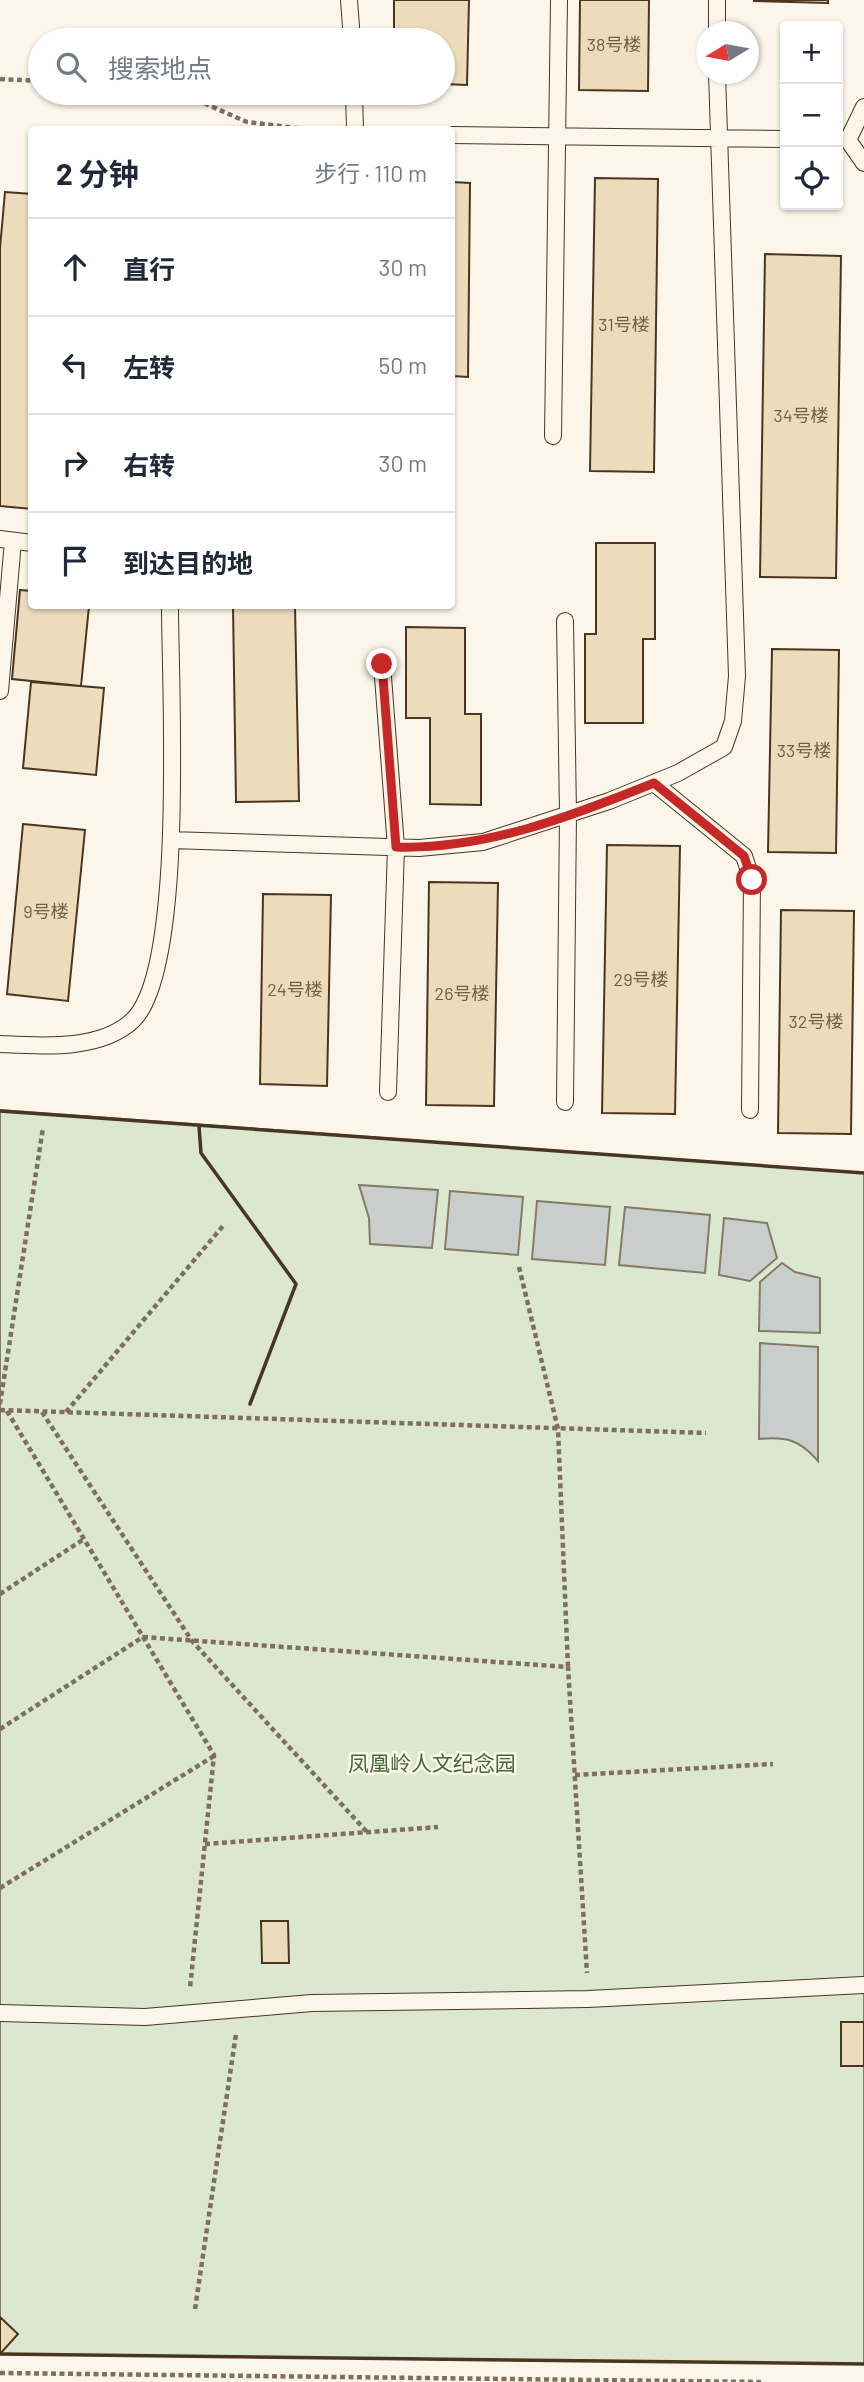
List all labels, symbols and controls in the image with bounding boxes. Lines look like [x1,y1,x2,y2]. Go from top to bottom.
north arrow [696,21,759,84]
map controls [780,21,843,210]
button: + [780,21,843,84]
search box [28,28,455,105]
house number: 38号楼 [587,33,641,55]
icon: search [52,48,90,86]
text: 搜索地点 [108,52,212,83]
button: − [780,84,843,147]
button: locate [780,147,843,210]
text: 2 分钟 [56,155,139,191]
text: 步行 · 110 m [314,159,427,187]
icon: ahead [56,248,94,286]
text: 直行 [123,253,175,284]
text: 30 m [379,253,427,281]
house number: 31号楼 [598,313,650,335]
icon: left [56,346,94,384]
text: 左转 [123,351,175,382]
text: 50 m [379,351,427,379]
house number: 34号楼 [773,404,829,426]
icon: right [56,444,94,482]
text: 右转 [123,449,175,480]
text: 30 m [379,449,427,477]
icon: arrive [56,542,94,580]
text: 到达目的地 [123,547,253,578]
route end [366,648,397,679]
house number: 33号楼 [777,739,831,761]
route start [736,864,767,895]
house number: 9号楼 [23,900,69,922]
house number: 29号楼 [613,968,669,990]
house number: 24号楼 [267,978,323,1000]
house number: 26号楼 [435,982,489,1004]
house number: 32号楼 [789,1010,843,1032]
park label: 凤凰岭人文纪念园 [348,1750,516,1775]

